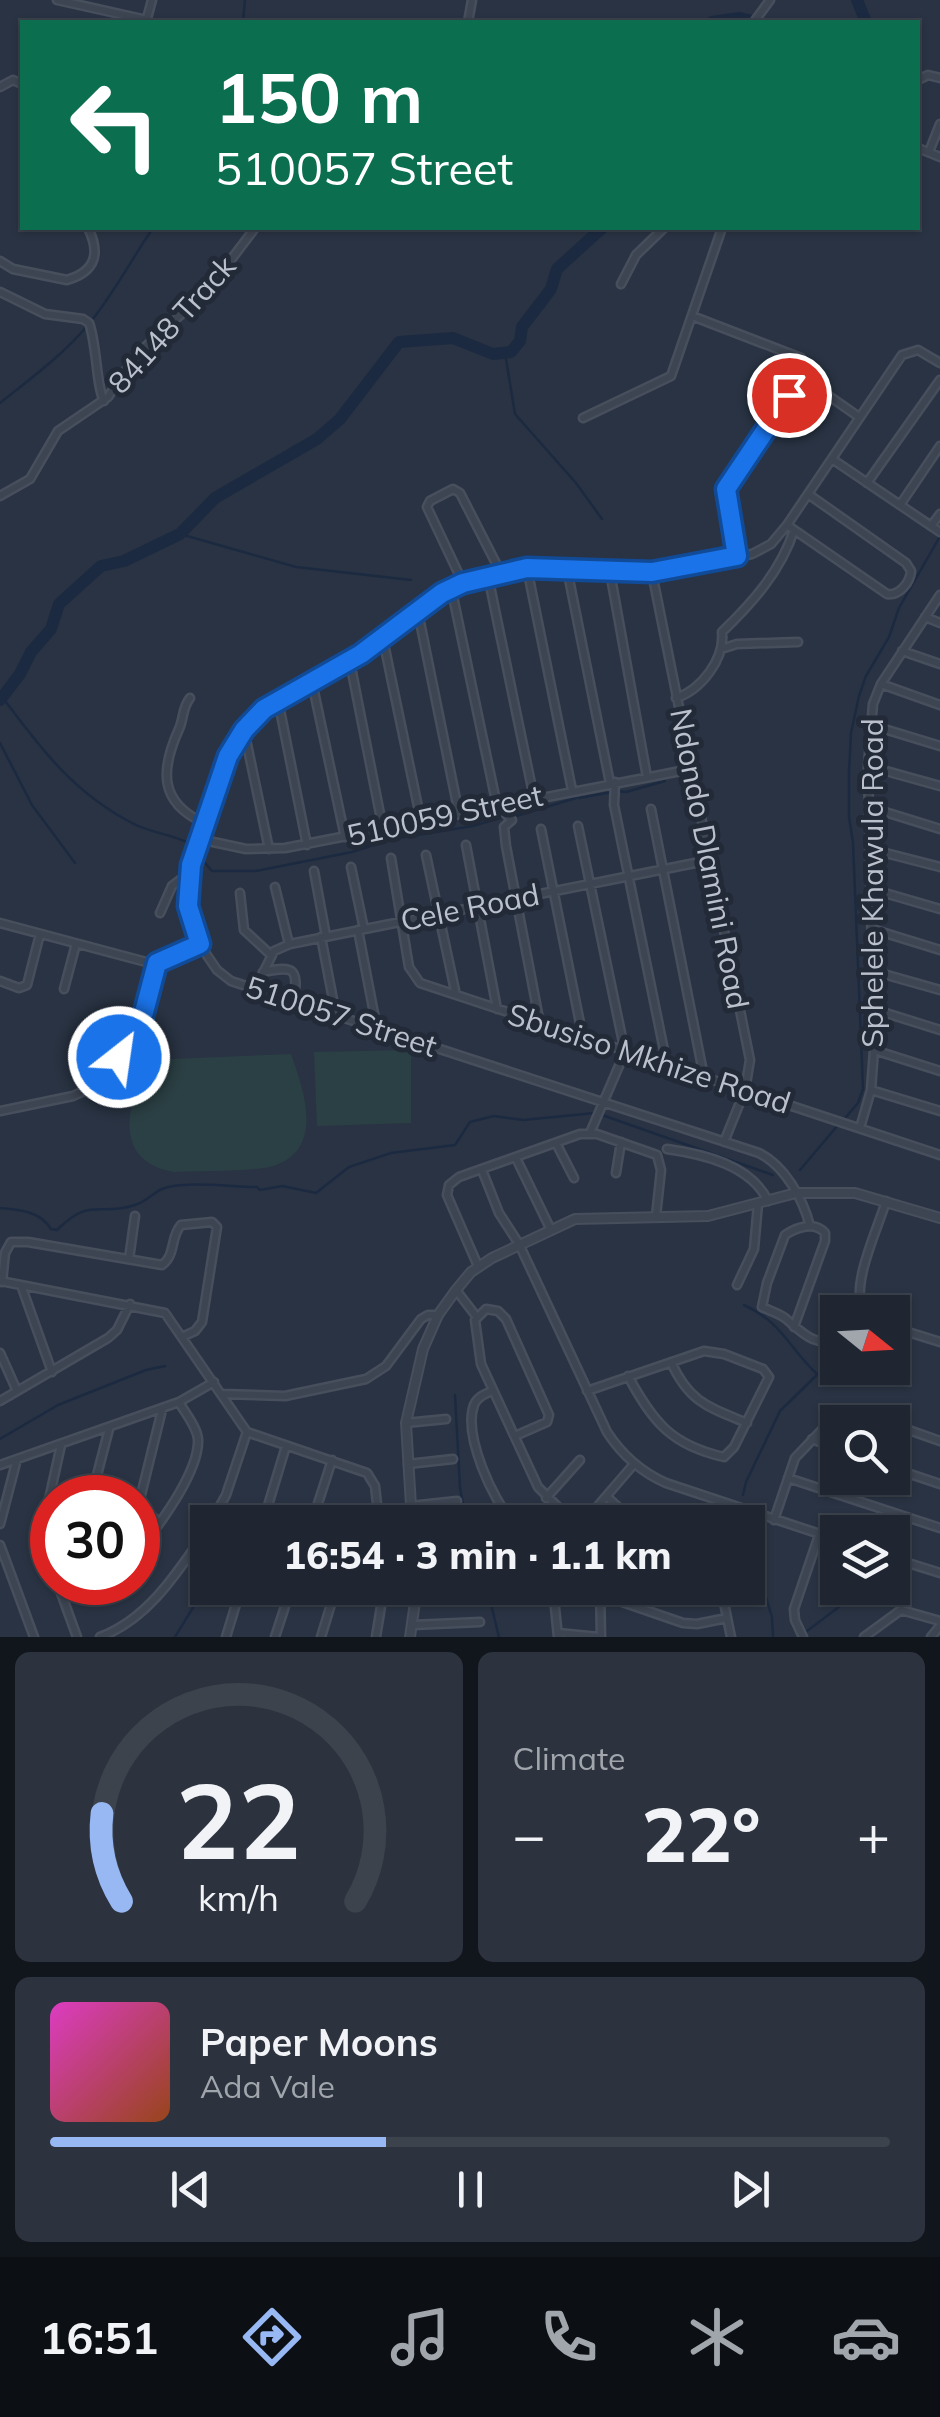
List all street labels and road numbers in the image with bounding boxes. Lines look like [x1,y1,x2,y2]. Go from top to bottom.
street label: 84148 Track [99,247,244,401]
street label: Ndondo Dlamini Road [662,705,758,1012]
street label: Sphelele Khawula Road [853,718,891,1048]
street label: 510059 Street [344,776,546,854]
street label: Cele Road [397,875,542,939]
street label: 510057 Street [241,967,442,1065]
street label: Sbusiso Mkhize Road [503,994,795,1122]

